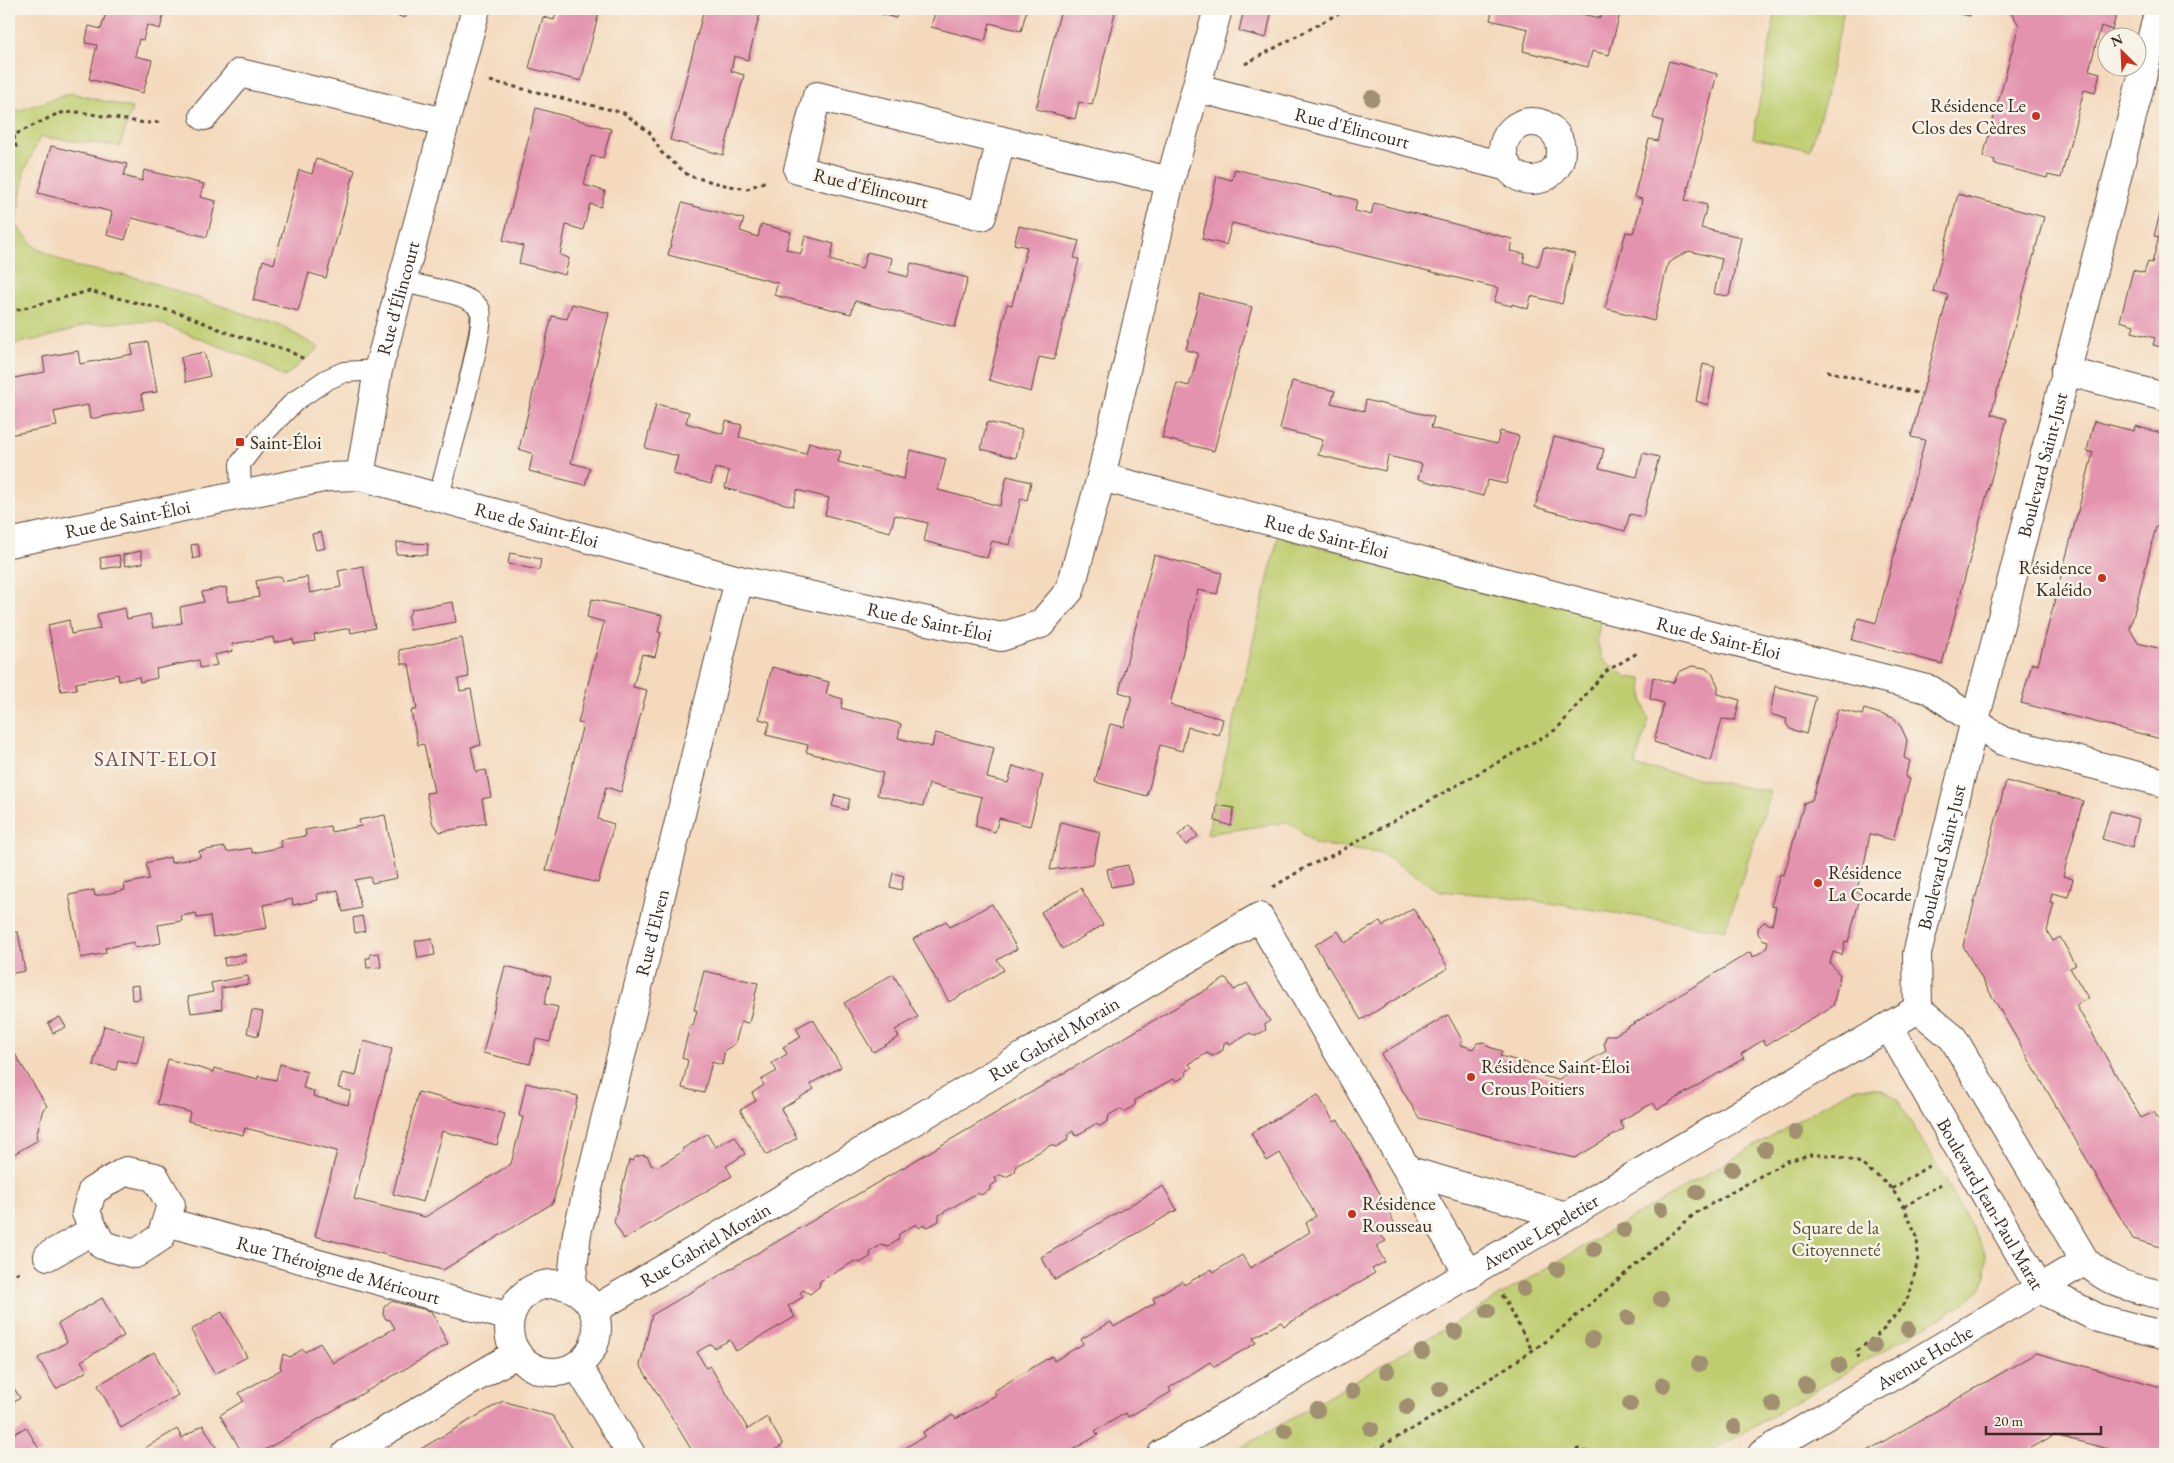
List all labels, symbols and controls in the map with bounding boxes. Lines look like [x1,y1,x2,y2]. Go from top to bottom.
north arrow [2096,28,2146,78]
text: N [2108,29,2126,51]
place label: Résidence Le Clos des Cèdres [1911,93,2026,140]
street label: Rue d'Élincourt [1292,101,1412,154]
marker: Résidence Le Clos des Cèdres [2030,110,2042,122]
street label: Rue d'Élincourt [811,162,931,214]
street label: Rue d'Élincourt [370,238,425,358]
street label: Boulevard Saint-Just [2011,390,2073,540]
place label: Saint-Éloi [250,430,322,455]
marker: Saint-Éloi [234,436,246,448]
street label: Rue de Saint-Éloi [63,493,193,544]
street label: Rue de Saint-Éloi [472,496,602,553]
street label: Rue de Saint-Éloi [1262,508,1392,564]
place label: Résidence Kaléido [2018,555,2092,602]
marker: Résidence Kaléido [2096,572,2108,584]
street label: Rue de Saint-Éloi [865,596,995,647]
street label: Rue de Saint-Éloi [1654,610,1784,665]
district label: SAINT-ELOI [94,745,218,772]
street label: Boulevard Saint-Just [1911,782,1971,932]
place label: Résidence La Cocarde [1828,860,1912,907]
marker: Résidence La Cocarde [1812,877,1824,889]
street label: Rue d'Elven [629,886,674,979]
street label: Rue Gabriel Morain [984,990,1124,1087]
place label: Résidence Saint-Éloi Crous Poitiers [1481,1054,1630,1101]
marker: Résidence Saint-Éloi Crous Poitiers [1465,1071,1477,1083]
street label: Boulevard Jean-Paul Marat [1931,1113,2050,1294]
street label: Avenue Lepeletier [1477,1187,1604,1276]
place label: Résidence Rousseau [1362,1191,1436,1238]
street label: Rue Gabriel Morain [635,1196,775,1293]
marker: Résidence Rousseau [1346,1208,1358,1220]
park label: Square de la Citoyenneté [1791,1215,1881,1262]
street label: Rue Théroigne de Méricourt [234,1229,443,1310]
street label: Avenue Hoche [1871,1319,1977,1396]
scale bar [1986,1403,2102,1435]
text: 20 m [1994,1411,2023,1430]

